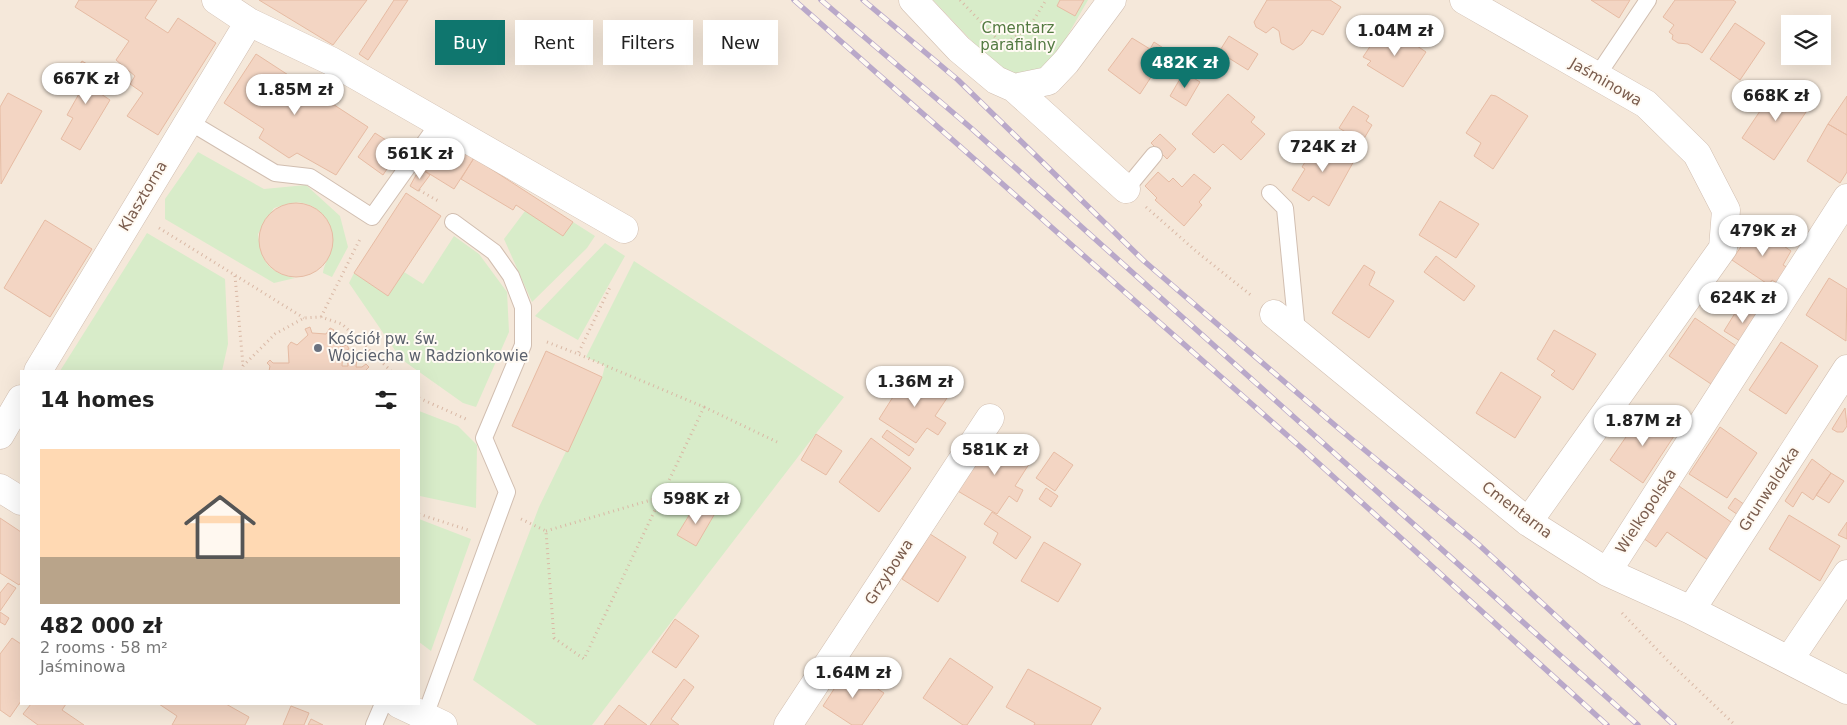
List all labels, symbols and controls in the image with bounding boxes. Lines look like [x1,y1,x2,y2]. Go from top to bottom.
pin: 1.04M zł [1343,15,1447,57]
map controls [1781,15,1831,65]
button: layers [1781,15,1831,65]
park label: Cmentarz parafialny [980,19,1056,54]
chip: Buy [435,20,505,65]
chip: Rent [515,20,593,65]
chip: Filters [603,20,693,65]
chip: New [703,20,778,65]
text: 1.04M zł [1357,21,1433,40]
pin: 482K zł [1139,46,1231,89]
text: 482K zł [1152,53,1218,72]
street label: Jaśminowa [1566,54,1645,110]
pin: 667K zł [40,62,132,105]
text: 667K zł [53,69,119,88]
pin: 1.85M zł [243,74,347,116]
text: 1.85M zł [257,80,333,99]
pin: 668K zł [1730,80,1822,122]
text: 668K zł [1743,86,1809,105]
pin: 724K zł [1277,130,1369,173]
text: 724K zł [1290,137,1356,156]
pin: 561K zł [374,138,466,180]
text: 561K zł [387,144,453,163]
street label: Klasztorna [115,158,171,234]
pin: 479K zł [1717,214,1809,257]
text: 479K zł [1730,221,1796,240]
pin: 624K zł [1697,282,1789,324]
text: 624K zł [1710,288,1776,307]
place label: Kościół pw. św. Wojciecha w Radzionkowie [328,330,528,365]
marker: Kościół pw. św. Wojciecha w Radzionkowie [312,342,324,354]
pin: 1.36M zł [863,366,967,408]
text: 1.36M zł [877,372,953,391]
icon: filters [372,386,400,414]
text: 14 homes [40,388,155,412]
pin: 1.87M zł [1591,404,1695,447]
text: 1.87M zł [1605,411,1681,430]
pin: 581K zł [949,434,1041,476]
text: 581K zł [962,440,1028,459]
street label: Grunwaldzka [1735,443,1803,535]
street label: Wielkopolska [1612,465,1680,557]
street label: Cmentarna [1478,478,1556,542]
icon: home [175,482,265,572]
pin: 598K zł [650,482,742,525]
text: 598K zł [663,489,729,508]
street label: Grzybowa [861,536,917,608]
text: 482 000 zł [40,614,162,638]
text: 2 rooms · 58 m² [40,638,168,657]
pin: 1.64M zł [801,656,905,699]
text: Jaśminowa [40,657,126,676]
text: 1.64M zł [815,663,891,682]

